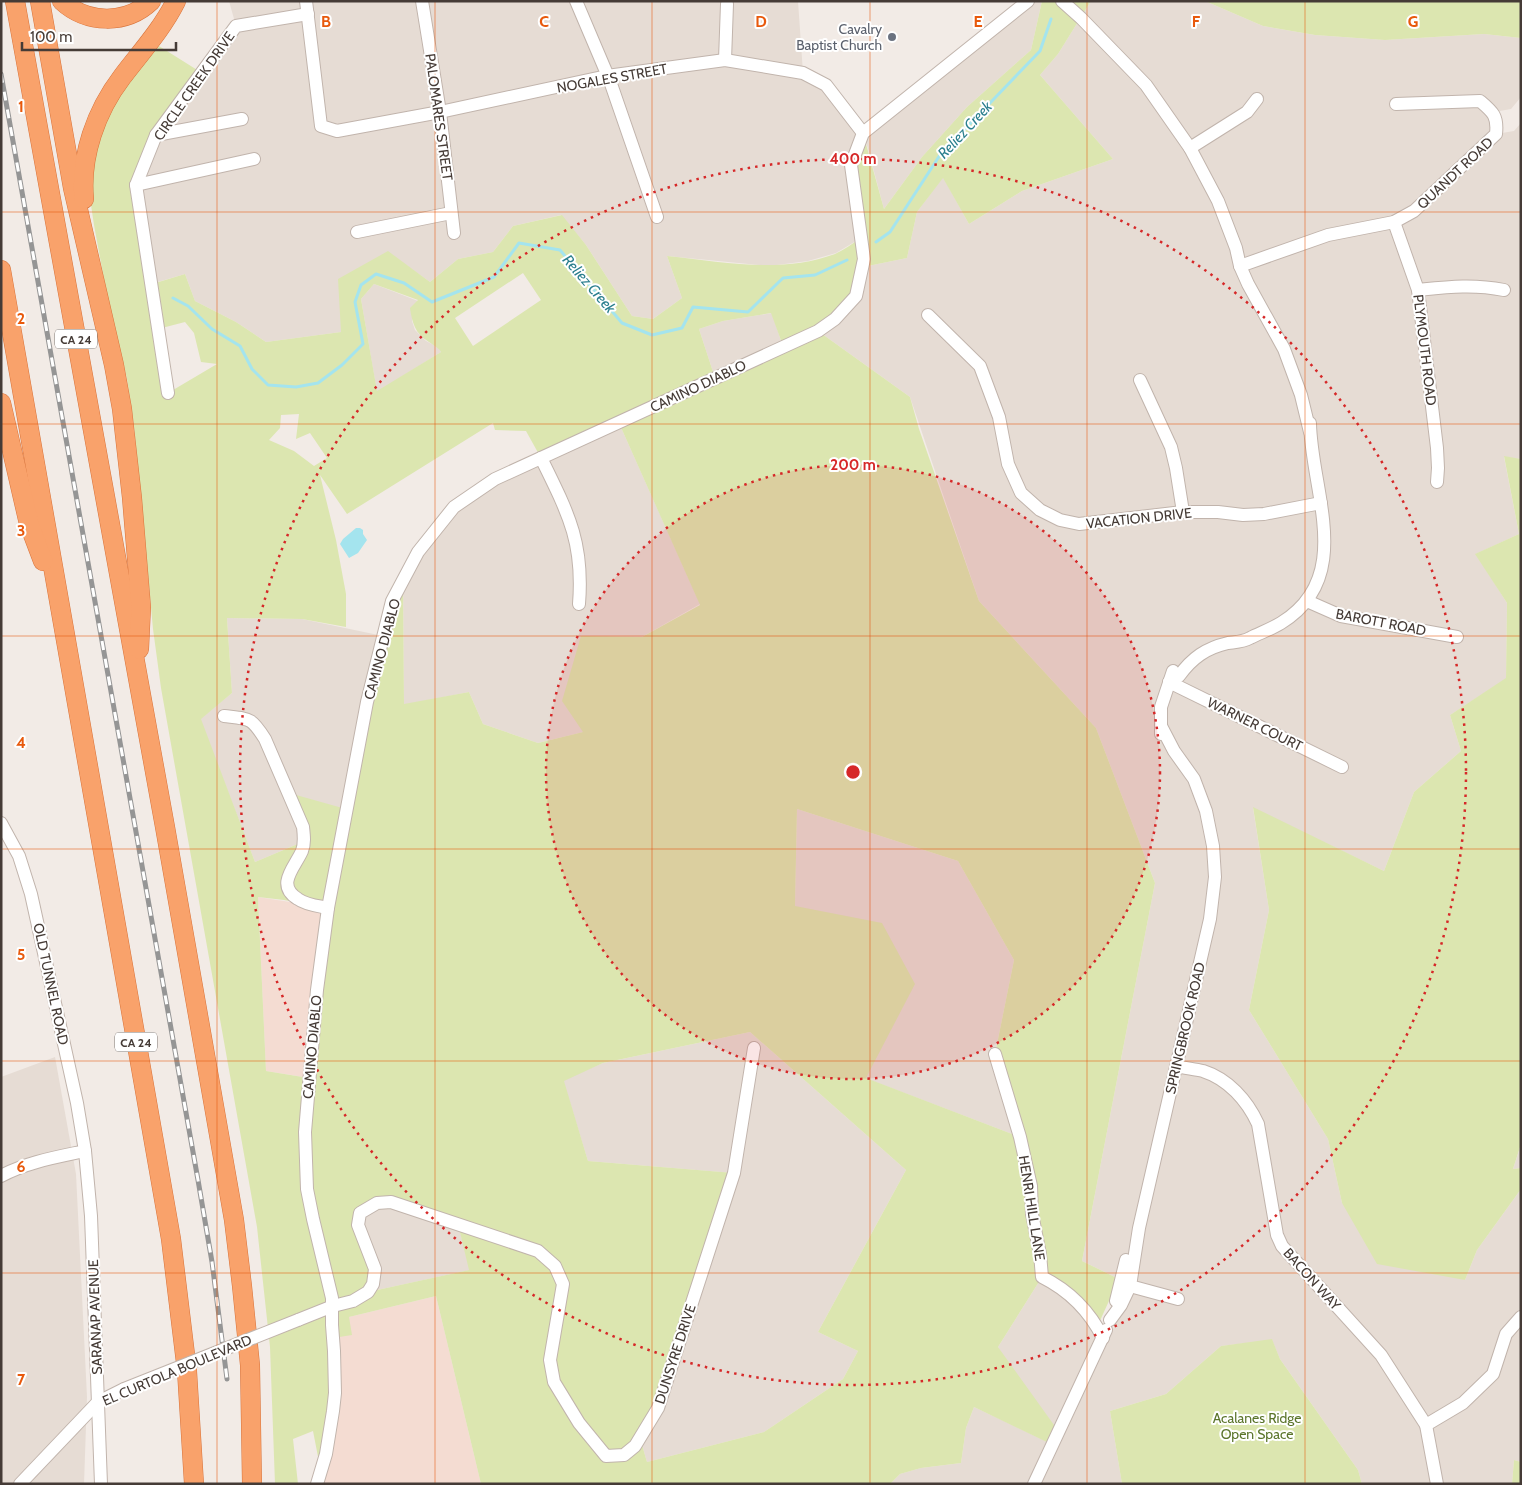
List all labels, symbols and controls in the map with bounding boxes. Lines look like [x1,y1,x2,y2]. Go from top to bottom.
text: B [321,12,331,31]
text: C [539,12,549,31]
text: D [755,12,767,31]
text: E [973,12,983,31]
text: F [1192,12,1201,31]
text: G [1408,12,1418,31]
scale bar [22,20,176,52]
place label: Cavalry Baptist Church [796,20,882,54]
text: 100 m [30,28,72,46]
street label: CIRCLE CREEK DRIVE [150,28,239,144]
marker: Cavalry Baptist Church [886,31,898,43]
street label: PALOMARES STREET [421,52,457,182]
street label: NOGALES STREET [555,59,669,97]
text: 1 [18,97,24,116]
water label: Reliez Creek [934,97,996,162]
street label: QUANDT ROAD [1413,133,1497,213]
text: 400 m [830,150,876,168]
water label: Reliez Creek [559,251,620,317]
street label: PLYMOUTH ROAD [1409,293,1441,407]
text: 2 [17,309,25,328]
road number: CA 24 [55,329,97,348]
street label: CAMINO DIABLO [647,356,749,416]
text: 200 m [830,456,876,474]
street label: VACATION DRIVE [1085,503,1193,532]
text: 3 [17,521,25,540]
street label: CAMINO DIABLO [360,596,404,702]
street label: BAROTT ROAD [1334,604,1428,640]
street label: WARNER COURT [1204,693,1306,755]
text: 4 [16,733,26,752]
centre of rings [844,763,862,781]
street label: OLD TUNNEL ROAD [29,921,73,1047]
text: 5 [17,945,25,964]
street label: SPRINGBROOK ROAD [1161,960,1209,1096]
street label: CAMINO DIABLO [298,994,326,1100]
road number: CA 24 [115,1032,157,1052]
street label: HENRI HILL LANE [1015,1154,1049,1262]
text: 6 [17,1157,26,1176]
street label: BACON WAY [1279,1244,1345,1315]
street label: SARANAP AVENUE [84,1259,106,1375]
street label: DUNSYRE DRIVE [650,1301,700,1406]
street label: EL CURTOLA BOULEVARD [99,1330,255,1410]
text: 7 [17,1370,26,1389]
park label: Acalanes Ridge Open Space [1213,1409,1301,1443]

